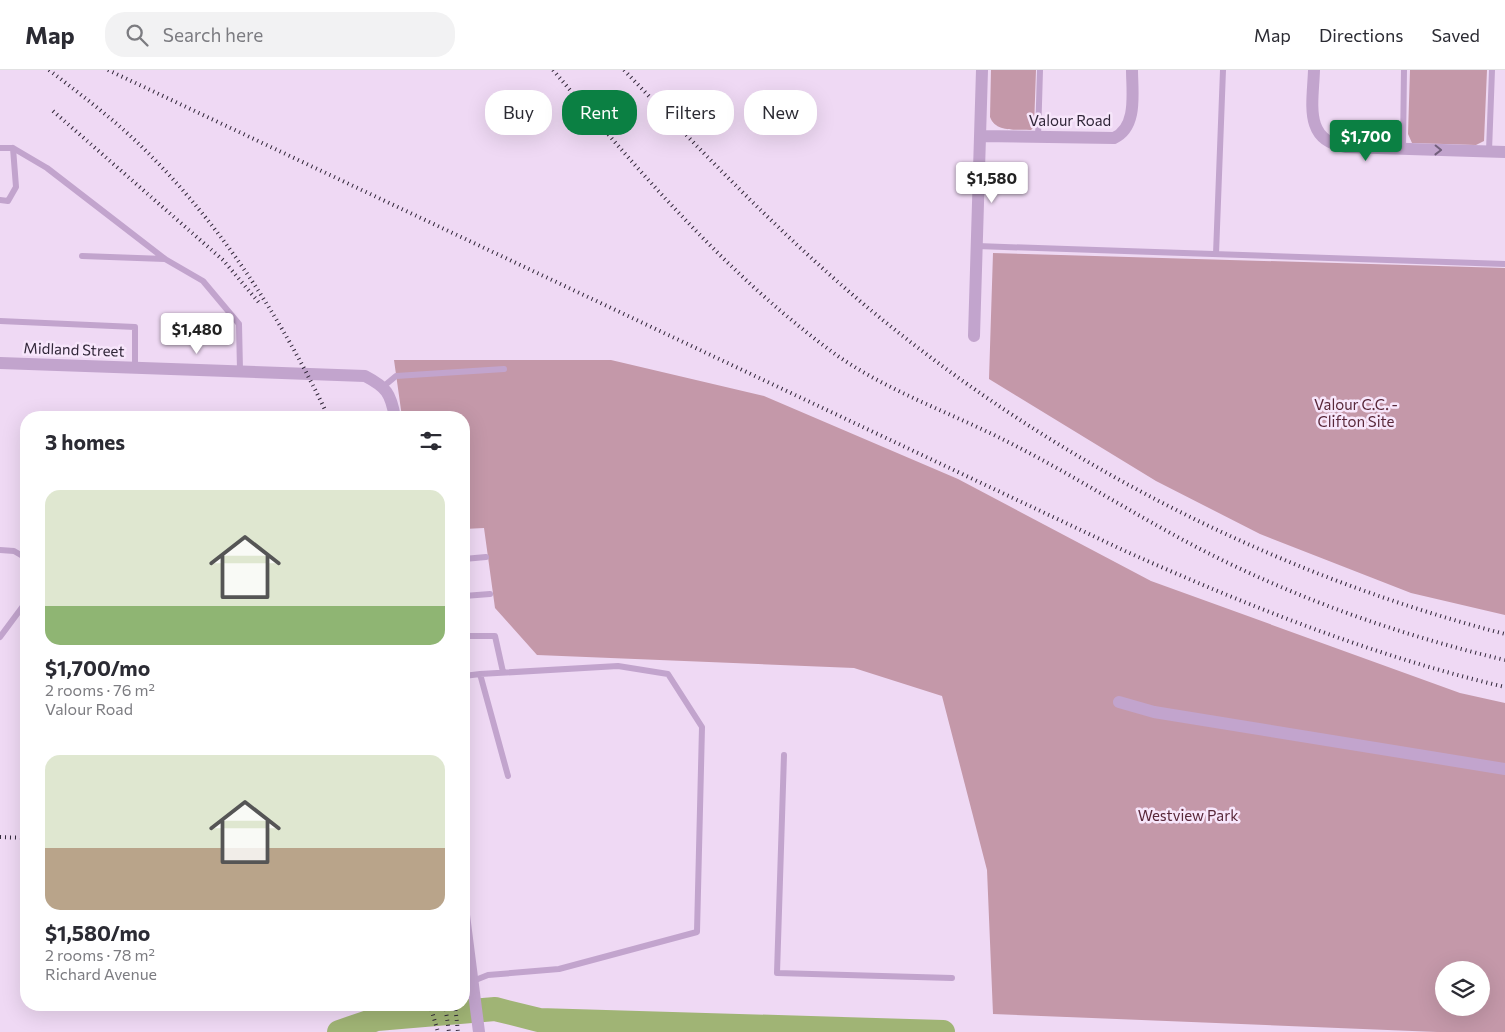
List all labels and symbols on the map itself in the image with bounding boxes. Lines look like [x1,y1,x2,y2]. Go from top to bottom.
street label: Valour Road [1029,111,1111,129]
pin: $1,700 [1325,119,1407,162]
one-way arrow [1434,145,1442,155]
pin: $1,580 [951,162,1033,204]
pin: $1,480 [156,312,238,355]
street label: Midland Street [23,338,125,360]
park label: Valour C.C. - Clifton Site [1314,395,1398,430]
park label: Westview Park [1138,806,1238,824]

